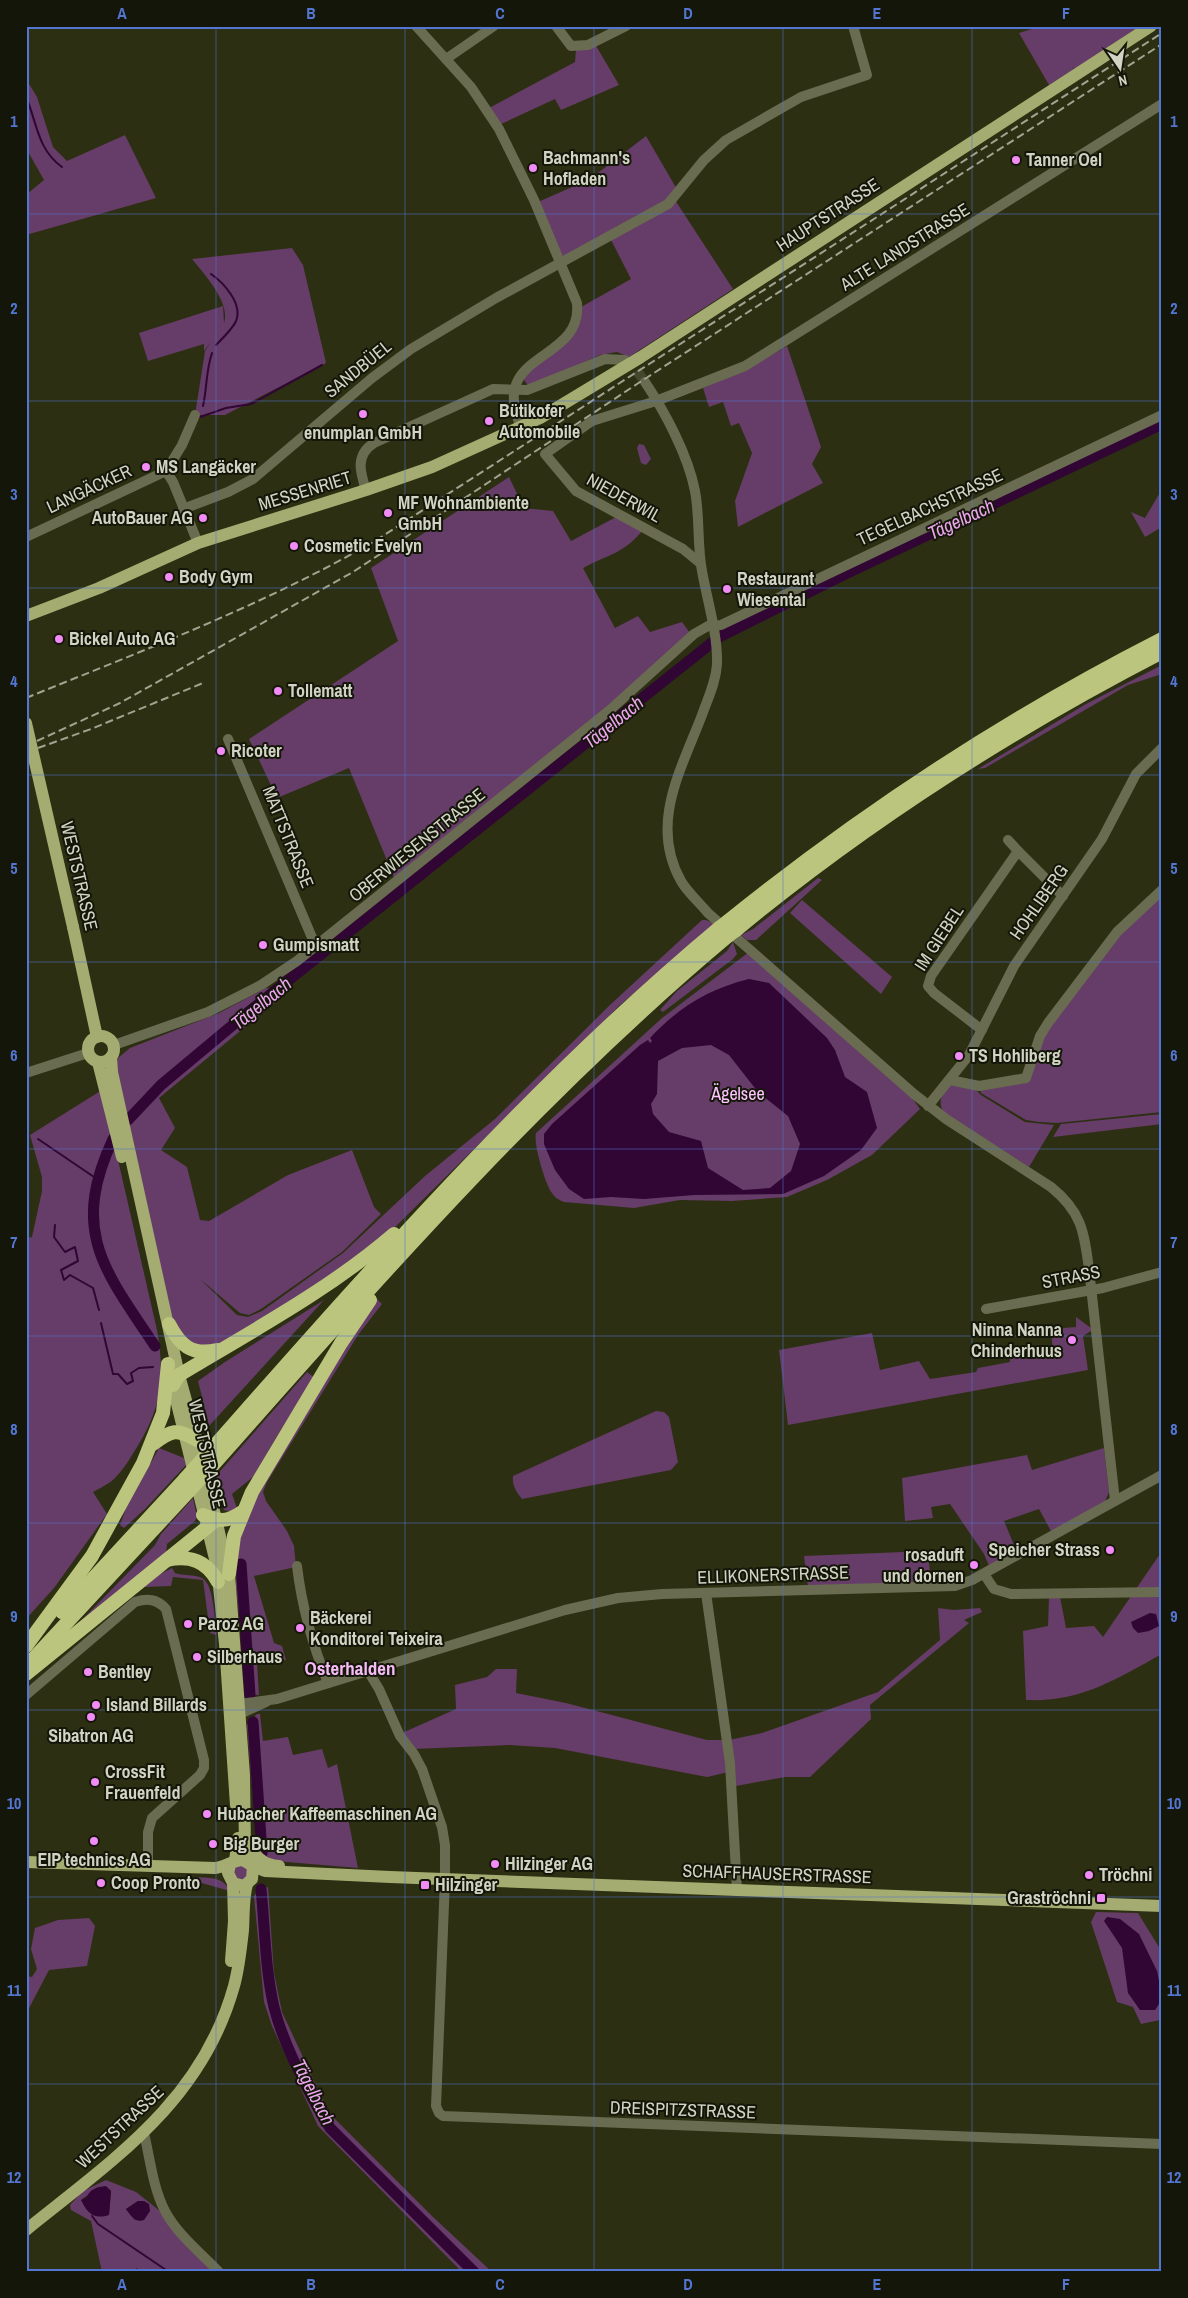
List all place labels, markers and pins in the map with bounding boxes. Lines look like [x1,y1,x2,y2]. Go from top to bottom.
place label: Bachmann's Hofladen [543,145,630,191]
place label: Tanner Oel [1026,147,1102,172]
marker: Tanner Oel [1010,154,1022,166]
marker: Bachmann's Hofladen [527,162,539,174]
place label: Bütikofer Automobile [499,398,580,444]
marker: enumplan GmbH [357,408,369,420]
marker: Bütikofer Automobile [483,415,495,427]
place label: enumplan GmbH [304,420,422,445]
place label: MS Langäcker [156,454,256,479]
marker: MS Langäcker [140,461,152,473]
place label: MF Wohnambiente GmbH [398,490,529,536]
place label: AutoBauer AG [92,505,193,530]
marker: MF Wohnambiente GmbH [382,507,394,519]
marker: AutoBauer AG [197,512,209,524]
place label: Cosmetic Evelyn [304,533,422,558]
marker: Cosmetic Evelyn [288,540,300,552]
place label: Body Gym [179,564,253,589]
place label: Restaurant Wiesental [737,566,814,612]
marker: Body Gym [163,571,175,583]
marker: Restaurant Wiesental [721,583,733,595]
place label: Bickel Auto AG [69,626,175,651]
marker: Bickel Auto AG [53,633,65,645]
place label: Tollematt [288,678,353,703]
marker: Tollematt [272,685,284,697]
place label: Ricoter [231,738,282,763]
marker: Ricoter [215,745,227,757]
place label: Gumpismatt [273,932,359,957]
marker: Gumpismatt [257,939,269,951]
place label: TS Hohliberg [969,1043,1061,1068]
marker: TS Hohliberg [953,1050,965,1062]
place label: Ninna Nanna Chinderhuus [971,1317,1063,1363]
marker: Ninna Nanna Chinderhuus [1066,1334,1078,1346]
place label: Speicher Strass [988,1537,1100,1562]
place label: rosaduft und dornen [883,1542,964,1588]
marker: Speicher Strass [1104,1544,1116,1556]
marker: rosaduft und dornen [968,1559,980,1571]
place label: Bäckerei Konditorei Teixeira [310,1605,443,1651]
place label: Paroz AG [198,1611,264,1636]
marker: Paroz AG [182,1618,194,1630]
marker: Bäckerei Konditorei Teixeira [294,1622,306,1634]
place label: Silberhaus [207,1644,282,1669]
marker: Silberhaus [191,1651,203,1663]
place label: Bentley [98,1659,152,1684]
marker: Bentley [82,1666,94,1678]
place label: Island Billards [106,1692,207,1717]
marker: Island Billards [90,1699,102,1711]
marker: Sibatron AG [85,1711,97,1723]
place label: Sibatron AG [48,1723,134,1748]
place label: CrossFit Frauenfeld [105,1759,180,1805]
marker: CrossFit Frauenfeld [89,1776,101,1788]
place label: Hubacher Kaffeemaschinen AG [217,1801,437,1826]
marker: Hubacher Kaffeemaschinen AG [201,1808,213,1820]
place label: Big Burger [223,1831,300,1856]
marker: EIP technics AG [88,1835,100,1847]
marker: Big Burger [207,1838,219,1850]
place label: EIP technics AG [37,1847,151,1872]
place label: Hilzinger AG [505,1851,593,1876]
marker: Hilzinger AG [489,1858,501,1870]
place label: Tröchni [1099,1862,1152,1887]
marker: Tröchni [1083,1869,1095,1881]
place label: Coop Pronto [111,1870,200,1895]
place label: Hilzinger [435,1872,498,1897]
marker: Coop Pronto [95,1877,107,1889]
marker: Hilzinger [419,1879,431,1891]
place label: Graströchni [1007,1885,1091,1910]
marker: Graströchni [1095,1892,1107,1904]

